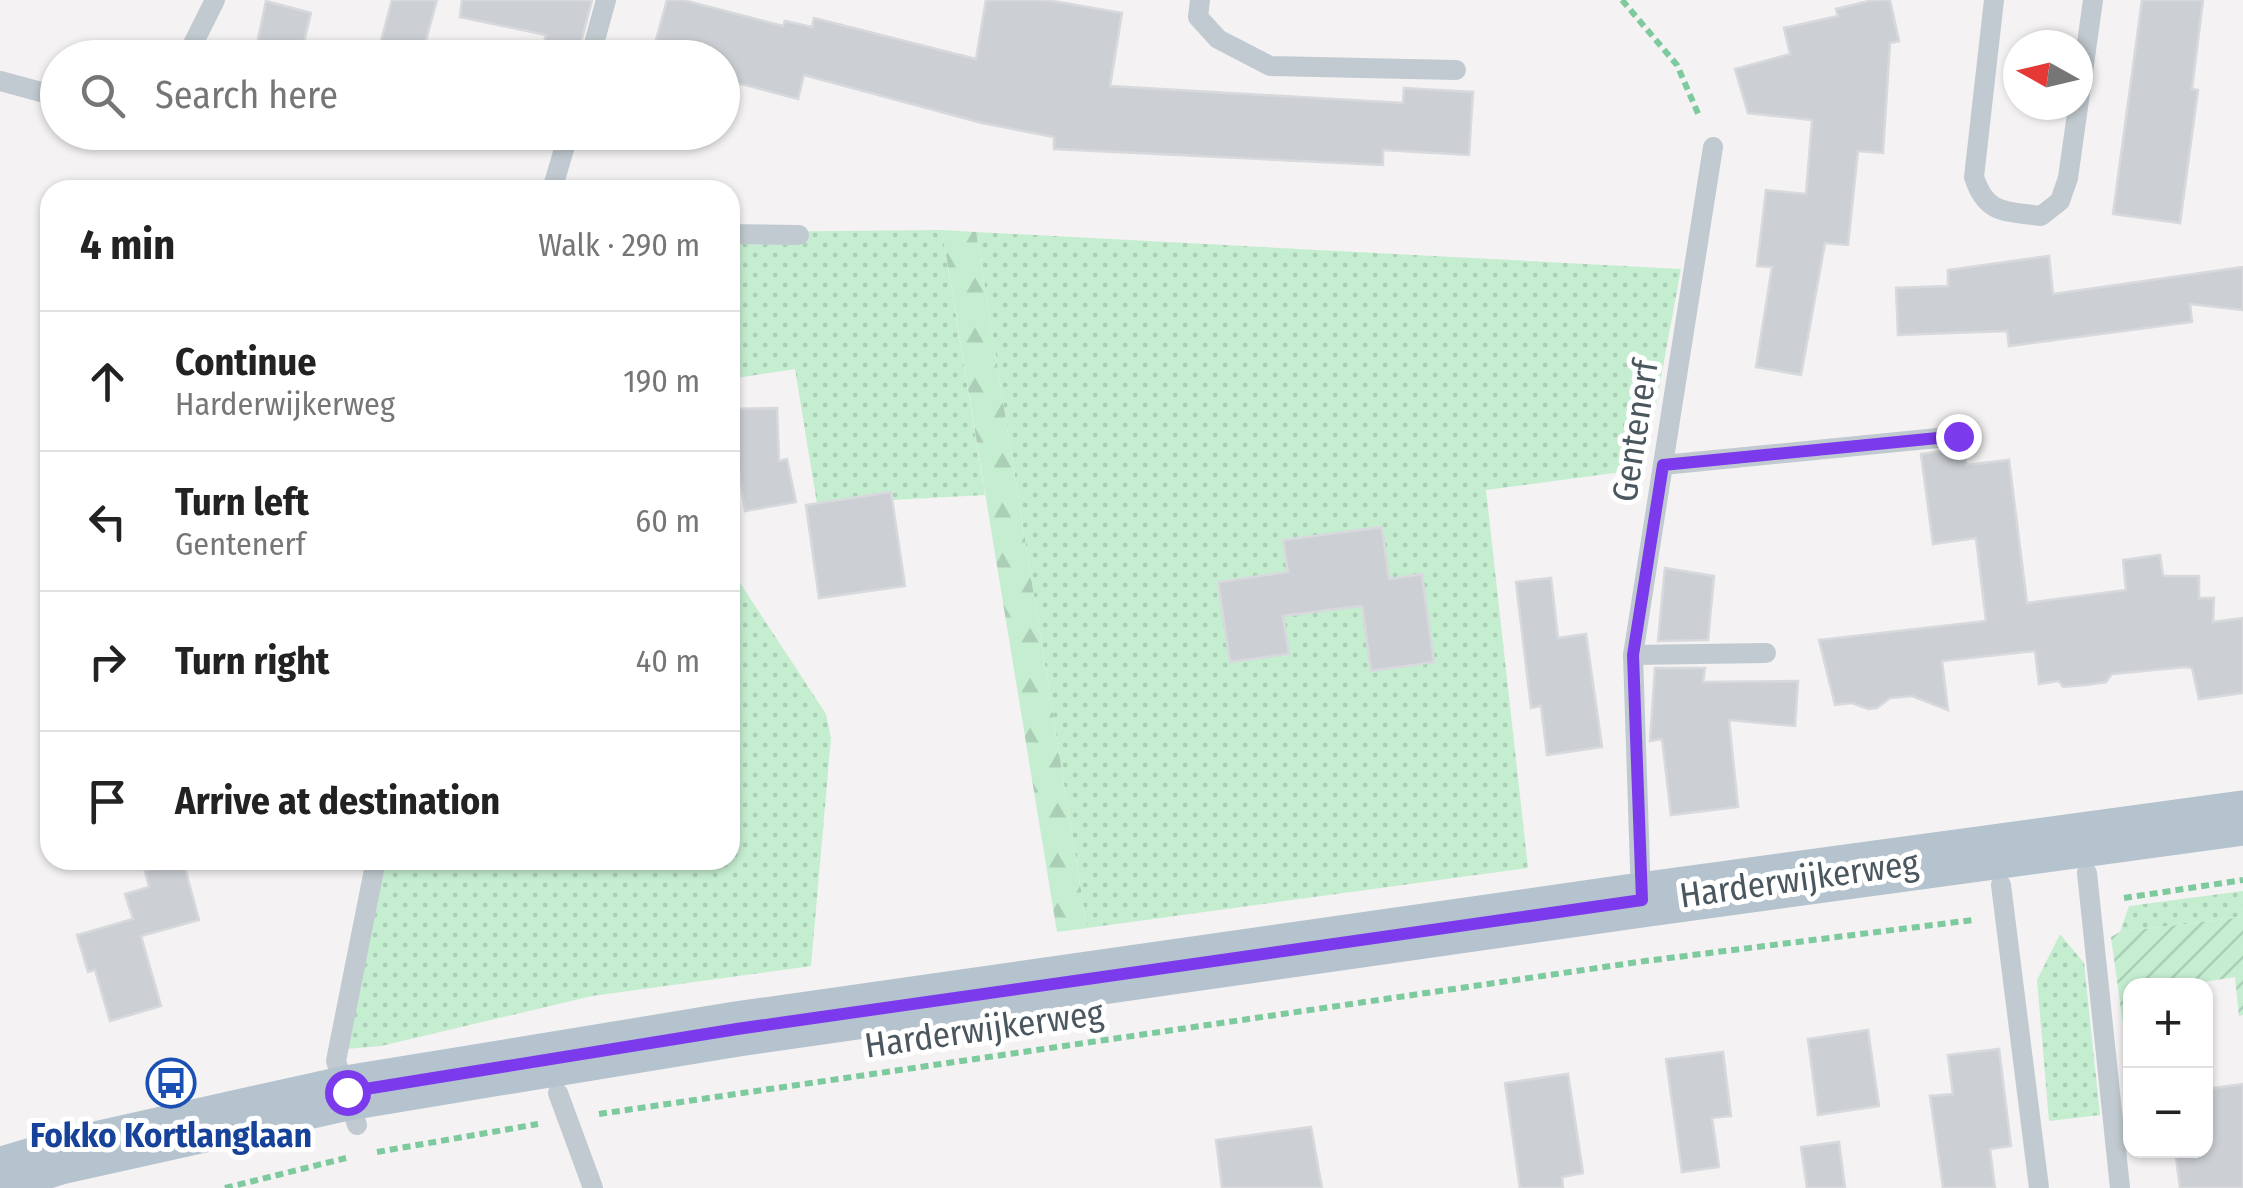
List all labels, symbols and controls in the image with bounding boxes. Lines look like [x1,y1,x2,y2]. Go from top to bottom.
north arrow [2003,30,2093,120]
search box [40,40,740,150]
icon: search [75,68,130,123]
text: Search here [155,72,338,118]
text: 4 min [80,220,175,270]
text: Walk · 290 m [538,226,700,264]
text: Continue [175,339,316,385]
icon: ahead [80,354,135,409]
street label: Gentenerf [1603,355,1667,505]
text: 190 m [623,362,700,400]
text: Harderwijkerweg [175,385,395,423]
route end [1936,414,1982,460]
text: Turn left [175,479,309,525]
icon: left [80,494,135,549]
text: 60 m [635,502,700,540]
text: Gentenerf [175,525,305,563]
icon: right [80,634,135,689]
text: Turn right [175,638,329,684]
text: 40 m [636,642,700,680]
icon: arrive [80,774,135,829]
text: Arrive at destination [175,778,500,824]
street label: Harderwijkerweg [1677,841,1922,917]
map controls [2123,978,2213,1158]
button: + [2123,978,2213,1068]
street label: Harderwijkerweg [862,991,1107,1067]
bus stop icon: Fokko Kortlanglaan [145,1057,197,1109]
button: − [2123,1068,2213,1158]
route start [325,1070,371,1116]
place label: Fokko Kortlanglaan [30,1114,312,1156]

